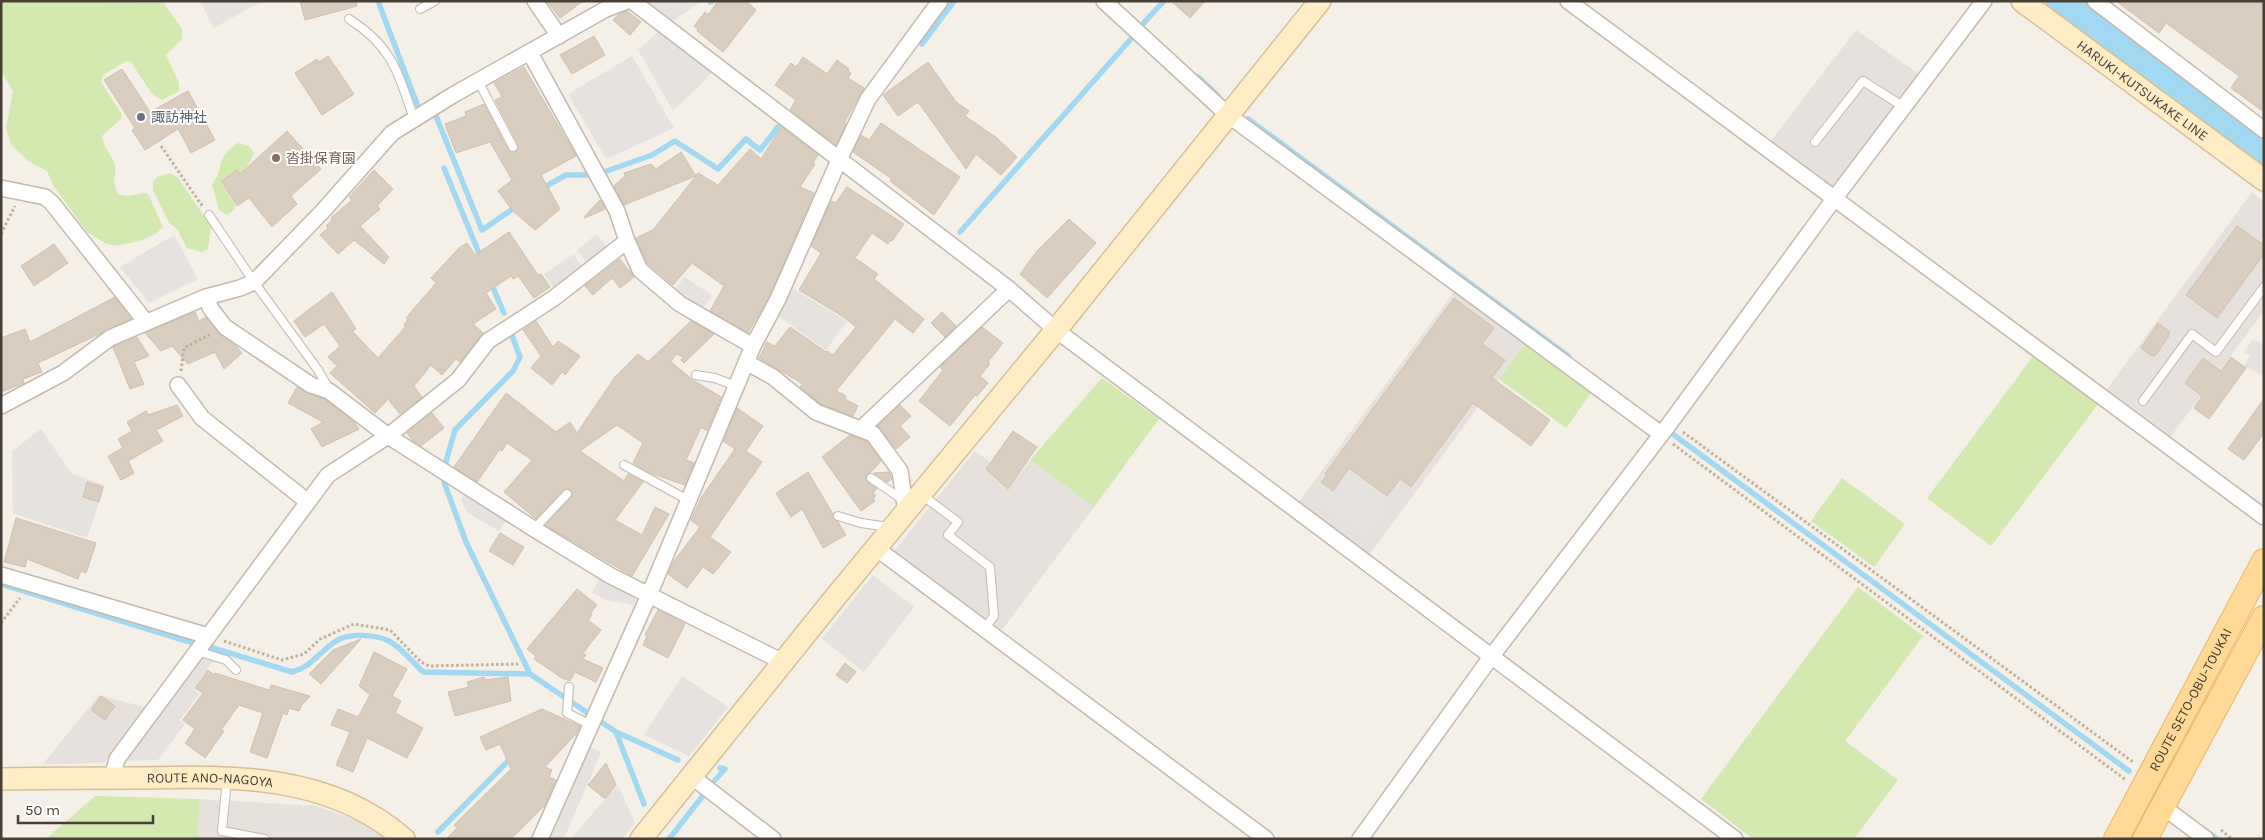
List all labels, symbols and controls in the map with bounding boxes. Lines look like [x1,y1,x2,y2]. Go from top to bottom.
street label: HARUKI-KUTSUKAKE LINE [2074,36,2212,144]
place label: 諏訪神社 [151,109,207,126]
marker: 諏訪神社 [135,111,147,123]
place label: 沓掛保育園 [286,150,356,167]
marker: 沓掛保育園 [270,152,282,164]
street label: ROUTE SETO-OBU-TOUKAI [2145,625,2235,774]
street label: ROUTE ANO-NAGOYA [146,769,274,791]
scale bar [18,792,152,824]
text: 50 m [25,801,60,819]

